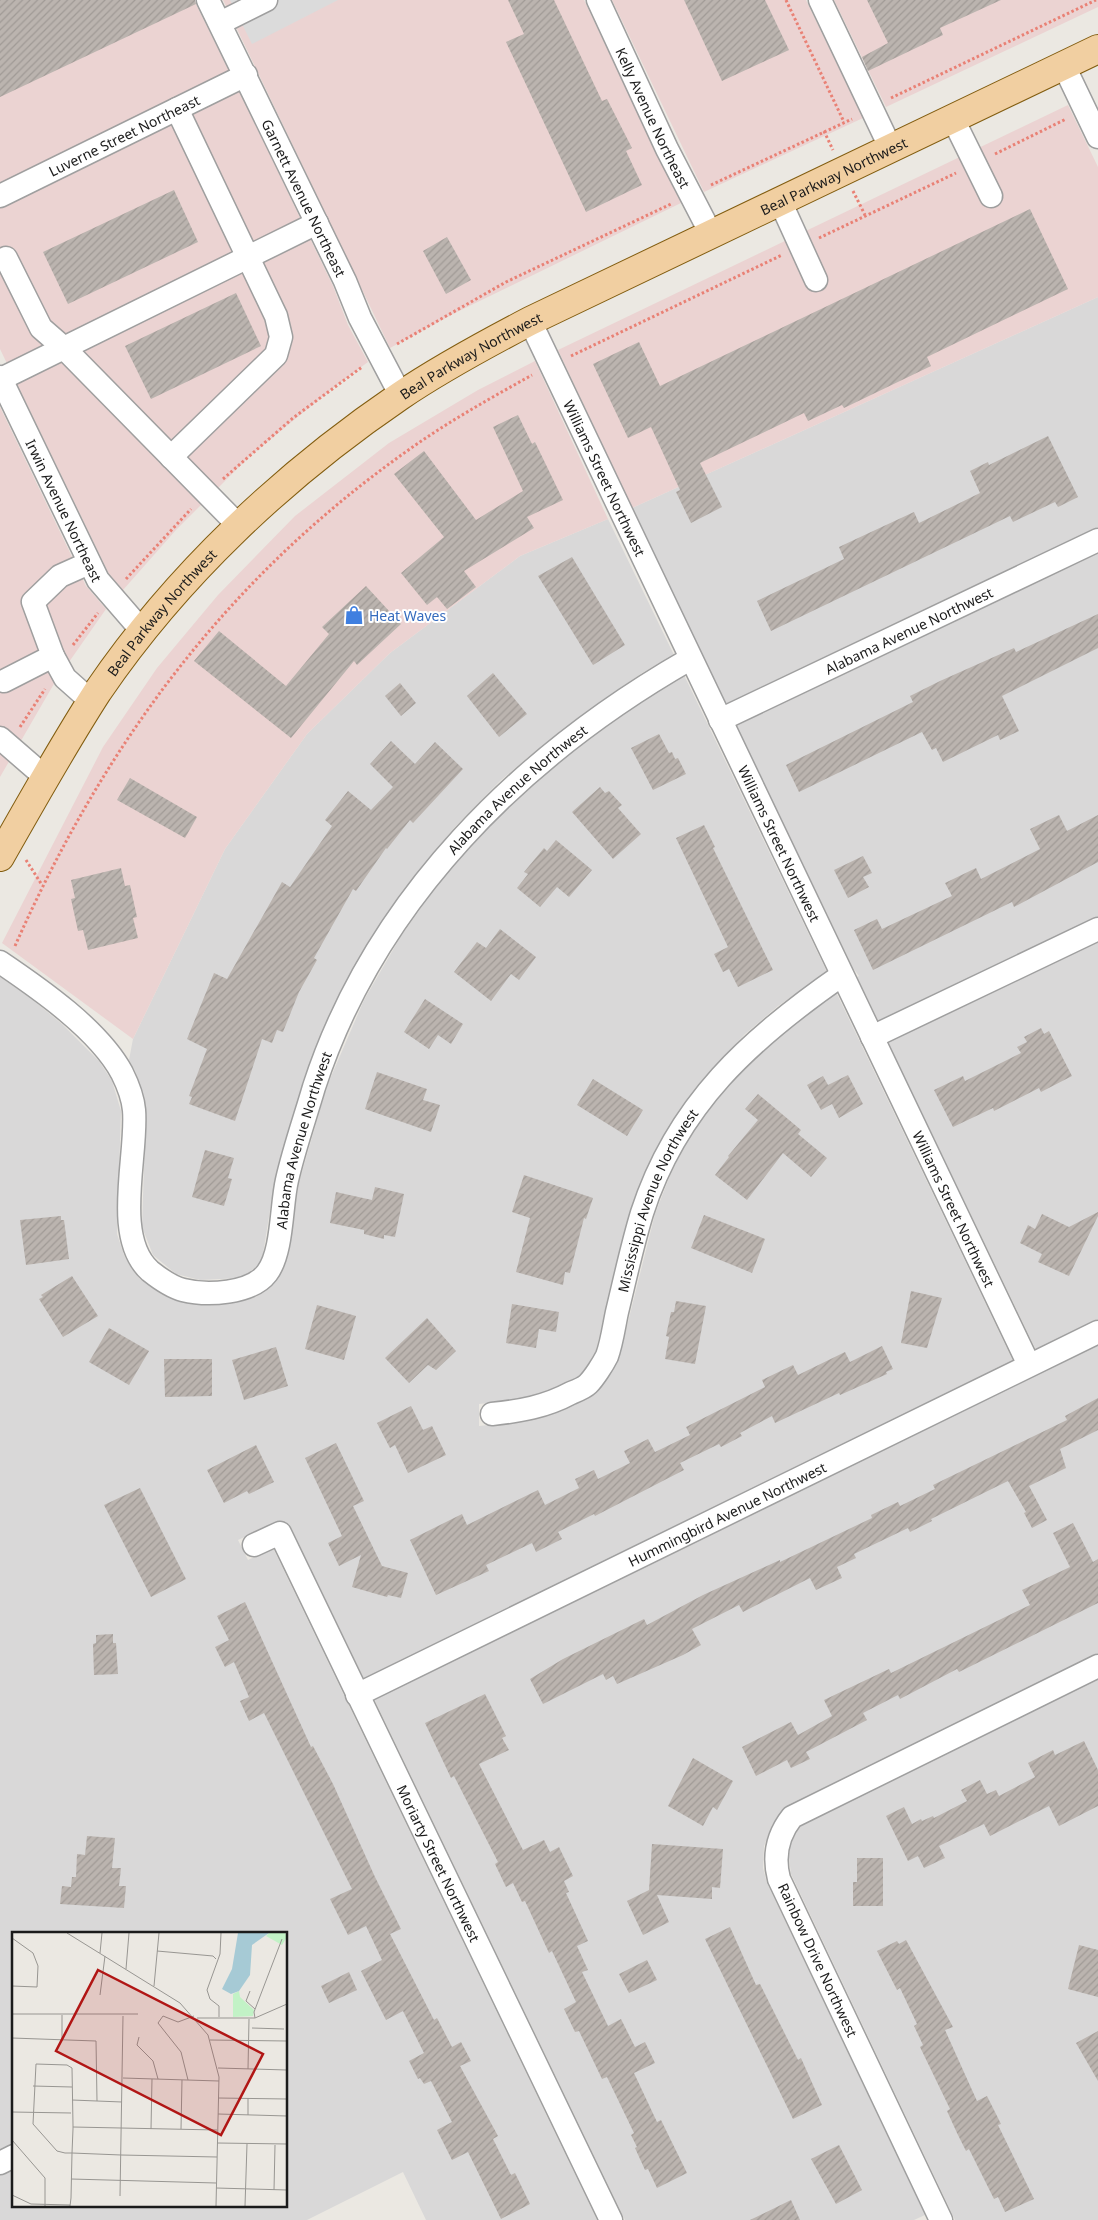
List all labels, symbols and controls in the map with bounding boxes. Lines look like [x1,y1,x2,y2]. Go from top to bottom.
street label: Kelly Avenue Northeast [612,44,695,191]
street label: Luverne Street Northeast [45,90,203,180]
street label: Garnett Avenue Northeast [258,116,351,280]
street label: Beal Parkway Northwest [757,132,910,219]
street label: Beal Parkway Northwest [396,307,545,403]
street label: Williams Street Northwest [560,397,650,559]
street label: Irwin Avenue Northeast [22,436,107,585]
street label: Beal Parkway Northwest [102,544,220,679]
street label: Alabama Avenue Northwest [822,582,996,678]
shop icon: Heat Waves [343,604,365,626]
place label: Heat Waves [369,606,446,625]
street label: Alabama Avenue Northwest [443,720,591,858]
street label: Williams Street Northwest [734,762,825,925]
street label: Alabama Avenue Northwest [271,1048,335,1230]
street label: Mississippi Avenue Northwest [613,1105,702,1294]
street label: Williams Street Northwest [909,1128,1000,1290]
street label: Hummingbird Avenue Northwest [625,1457,829,1570]
street label: Moriarty Street Northwest [393,1781,485,1945]
street label: Rainbow Drive Northwest [774,1880,862,2040]
inset map [12,1932,288,2208]

